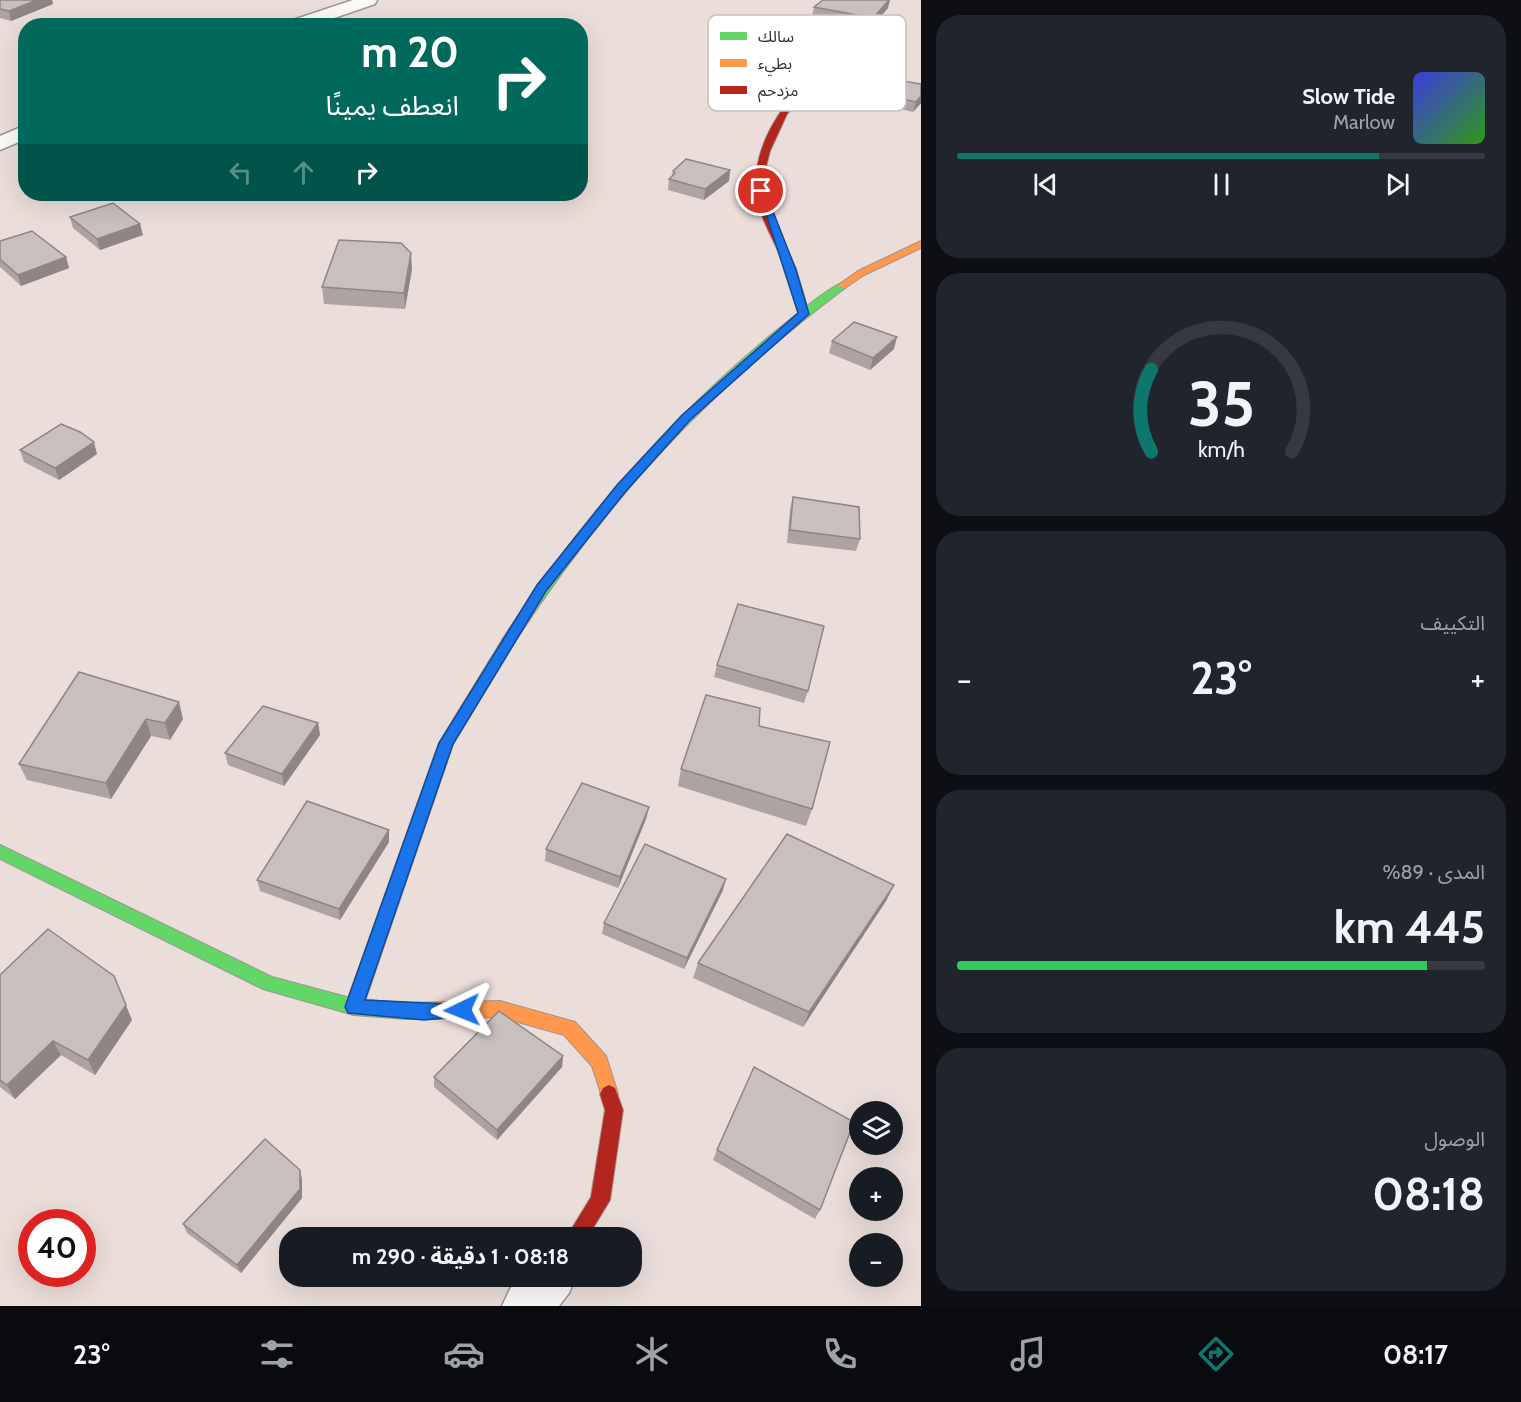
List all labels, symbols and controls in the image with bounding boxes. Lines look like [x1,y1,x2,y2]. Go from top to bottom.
legend [708,15,906,111]
text: 20 m [361,26,459,78]
text: سالك [758,27,794,46]
icon: right [480,42,558,120]
text: بطيء [758,54,792,76]
text: مزدحم [758,81,798,103]
text: Slow Tide [1302,83,1395,110]
text: انعطف يمينًا [325,89,459,122]
text: Marlow [1333,110,1395,134]
icon: left [224,156,257,189]
icon: ahead [287,156,320,189]
icon: right [350,156,383,189]
pin [735,165,786,216]
icon: previous [1029,168,1062,201]
icon: pause [1205,168,1238,201]
icon: next [1381,168,1414,201]
icon: arrive [744,174,777,207]
text: 35 [1187,366,1255,442]
text: km/h [1198,436,1244,462]
text: التكييف [1421,611,1485,635]
text: 23° [1190,651,1252,705]
text: − [957,659,972,699]
text: + [1470,659,1485,699]
text: المدى · 89% [1382,860,1485,884]
text: 445 km [1334,900,1485,954]
position arrow [430,978,494,1042]
map controls [849,1101,903,1287]
button: layers [849,1101,903,1155]
text: الوصول [1424,1127,1485,1151]
button: + [849,1167,903,1221]
text: 08:18 [1372,1167,1485,1221]
speed limit sign: 40 [18,1209,96,1287]
button: − [849,1233,903,1287]
text: 08:18 · 1 دقيقة · 290 m [352,1243,569,1270]
icon: filters [256,1333,298,1375]
icon: car [443,1333,485,1375]
icon: climate [631,1333,673,1375]
icon: phone [819,1333,861,1375]
icon: music [1007,1333,1049,1375]
icon: directions [1195,1333,1237,1375]
text: 23° [73,1338,110,1371]
text: 08:17 [1383,1338,1448,1371]

